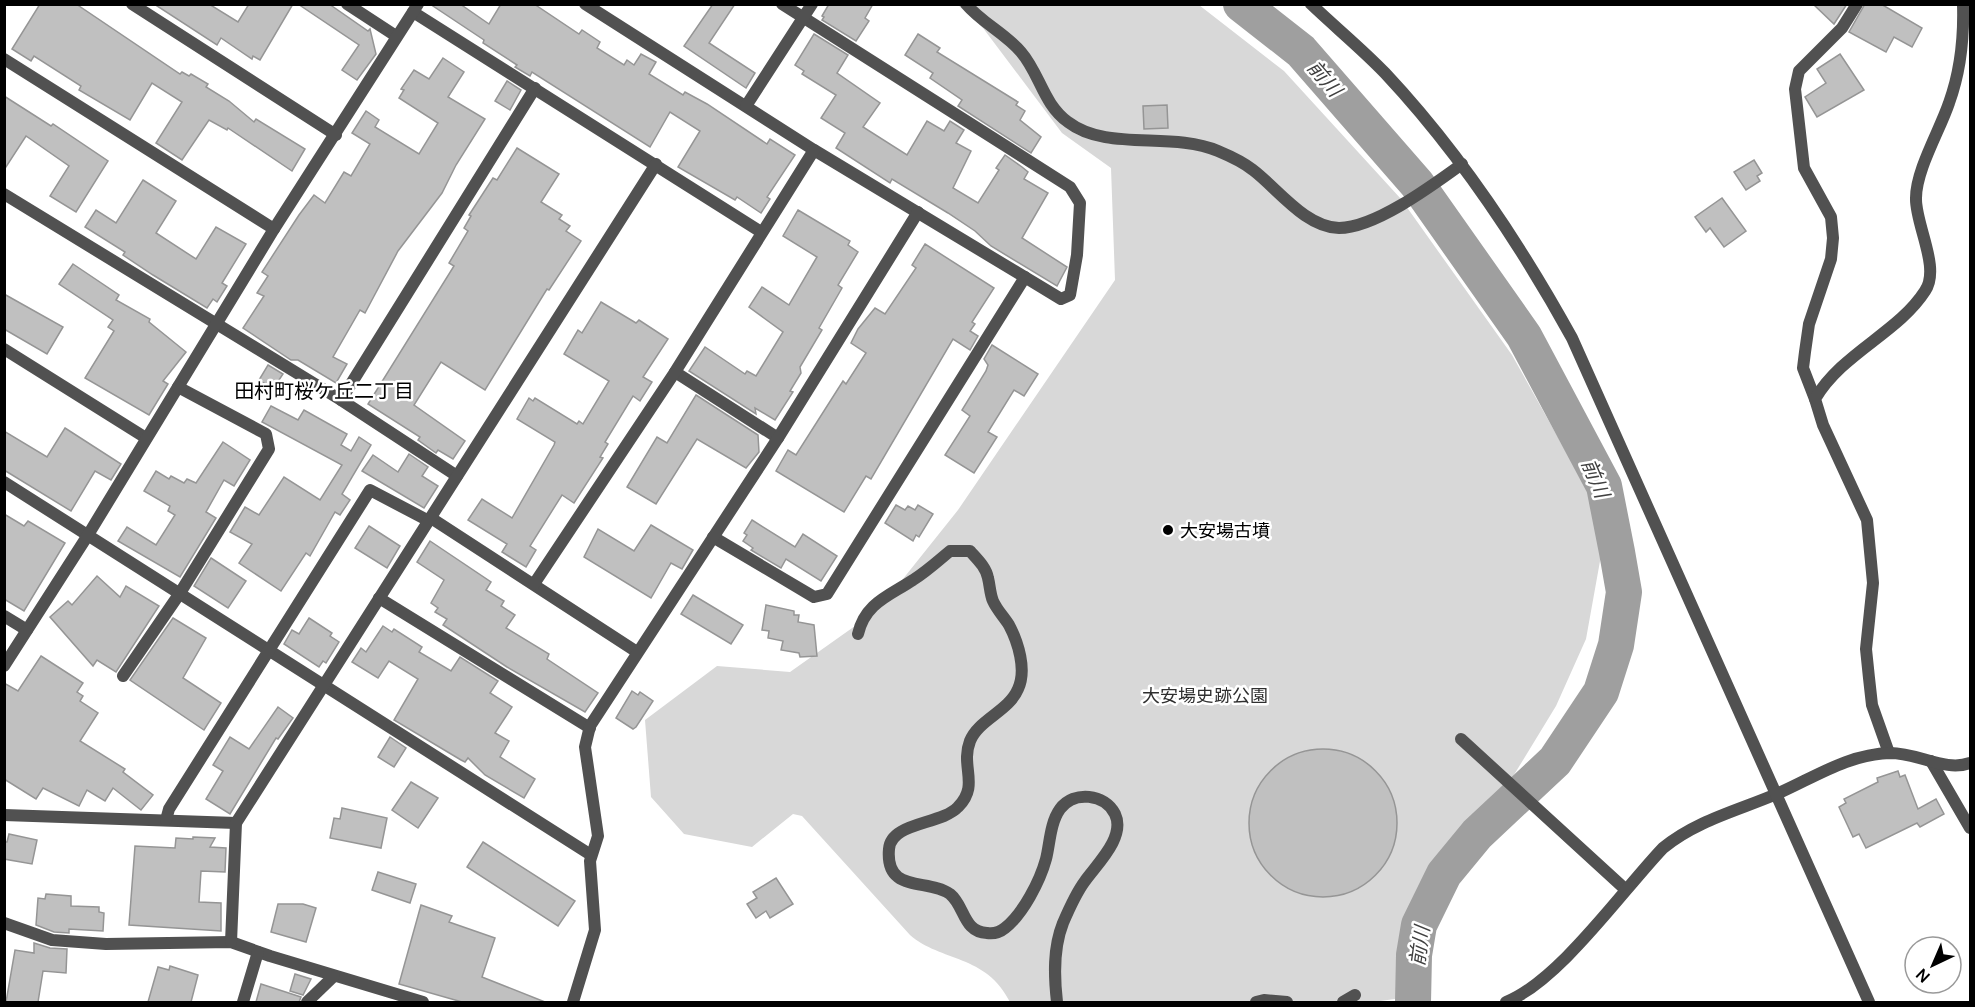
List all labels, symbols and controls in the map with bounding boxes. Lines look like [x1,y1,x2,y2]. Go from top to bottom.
water label: 前川 [1302,54,1350,103]
district label: 田村町桜ケ丘二丁目 [234,377,414,404]
water label: 前川 [1576,454,1617,504]
place label: 大安場古墳 [1180,518,1270,542]
marker: 大安場古墳 [1161,523,1175,537]
park label: 大安場史跡公園 [1142,683,1268,707]
water label: 前川 [1403,922,1435,968]
north arrow [1903,935,1963,995]
text: N [1911,964,1934,988]

